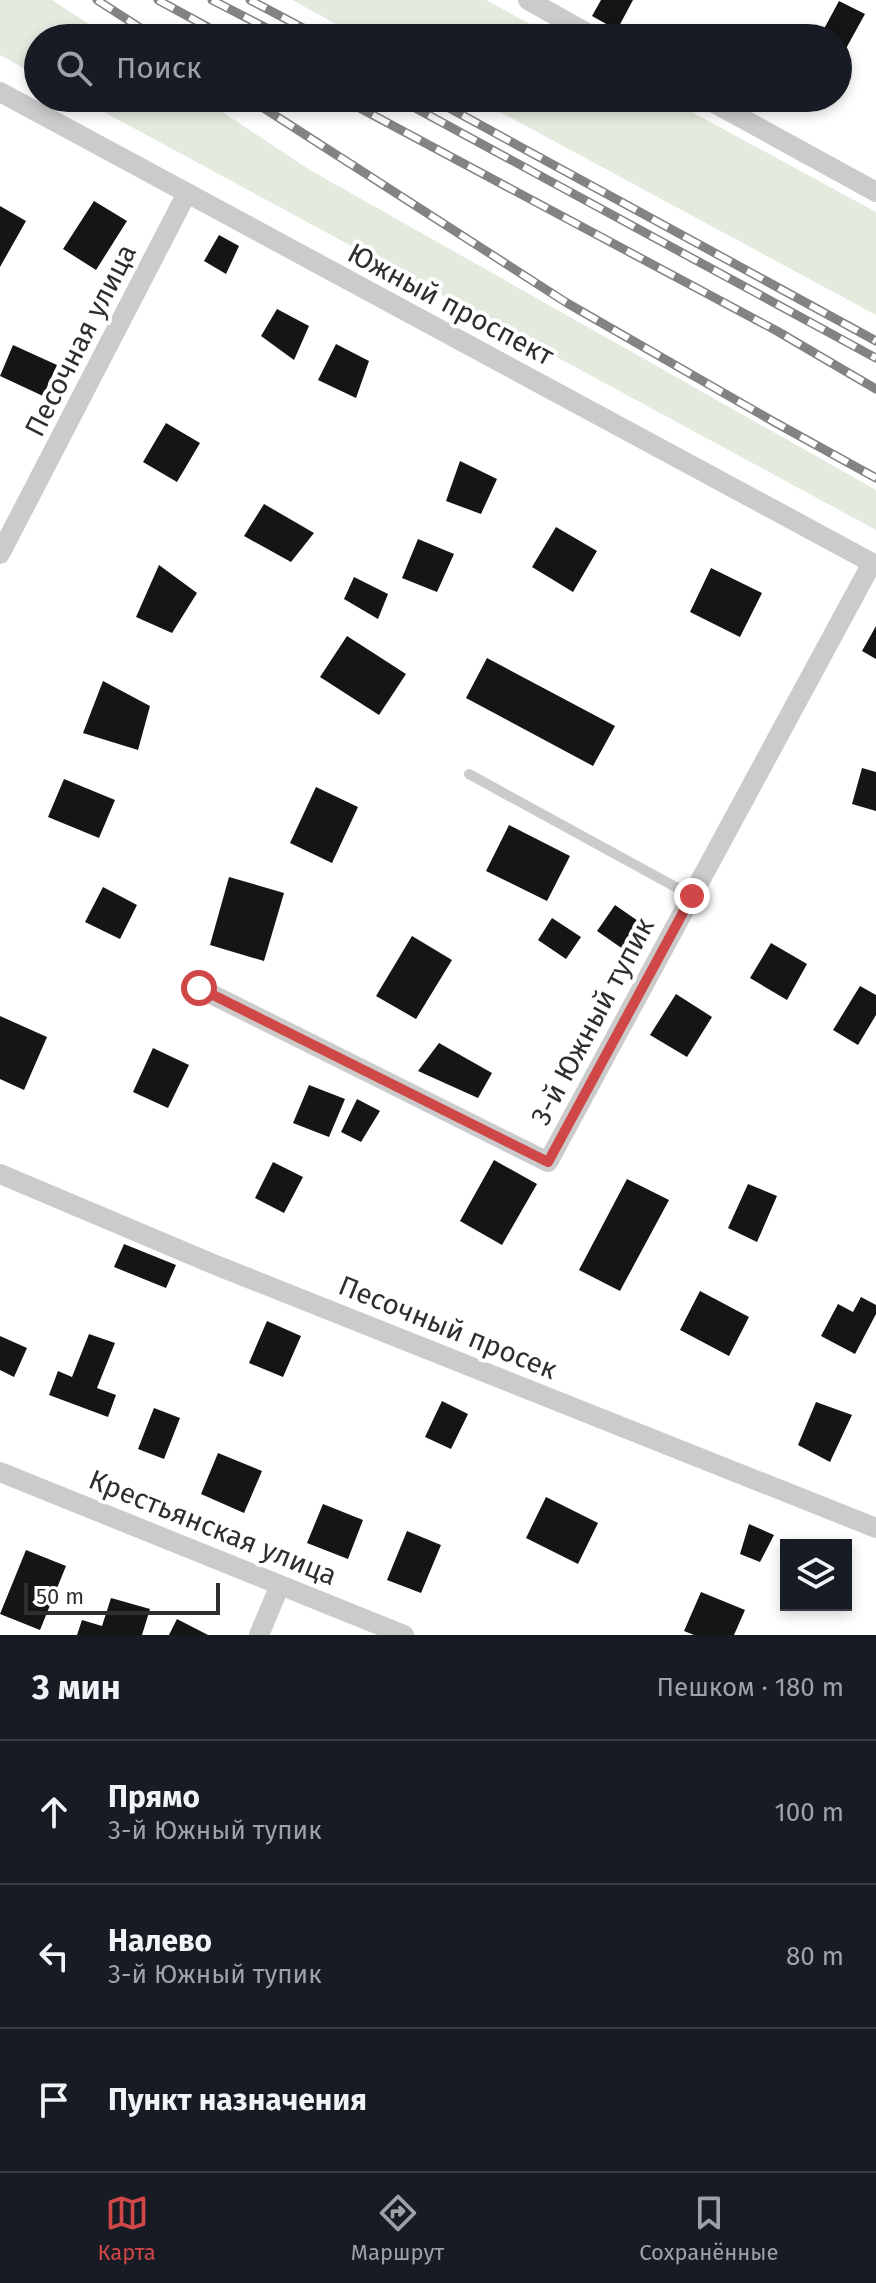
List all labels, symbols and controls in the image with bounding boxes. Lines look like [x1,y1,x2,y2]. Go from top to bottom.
search box [24,24,852,112]
icon: search [52,46,96,90]
text: Поиск [116,50,202,86]
street label: Южный проспект [342,236,560,373]
street label: Песочная улица [18,239,143,442]
route end [674,878,710,914]
street label: 3-й Южный тупик [524,911,661,1131]
route start [181,970,217,1006]
street label: Песочный просек [334,1269,562,1386]
street label: Крестьянская улица [84,1463,342,1592]
map controls [780,1539,852,1611]
button: layers [780,1539,852,1611]
scale bar [24,1579,220,1615]
text: 50 m [36,1583,84,1610]
text: 3 мин [32,1667,121,1708]
text: Пешком · 180 m [656,1672,844,1703]
text: Прямо [108,1779,200,1815]
icon: ahead [32,1790,76,1834]
text: 100 m [775,1797,844,1828]
text: 3-й Южный тупик [108,1815,322,1846]
text: Налево [108,1923,212,1959]
icon: left [32,1934,76,1978]
text: 80 m [786,1941,844,1972]
text: 3-й Южный тупик [108,1959,322,1990]
icon: arrive [32,2078,76,2122]
text: Пункт назначения [108,2082,367,2118]
tab: Карта [98,2191,156,2266]
tab: Маршрут [351,2191,444,2266]
tab: Сохранённые [639,2191,779,2266]

